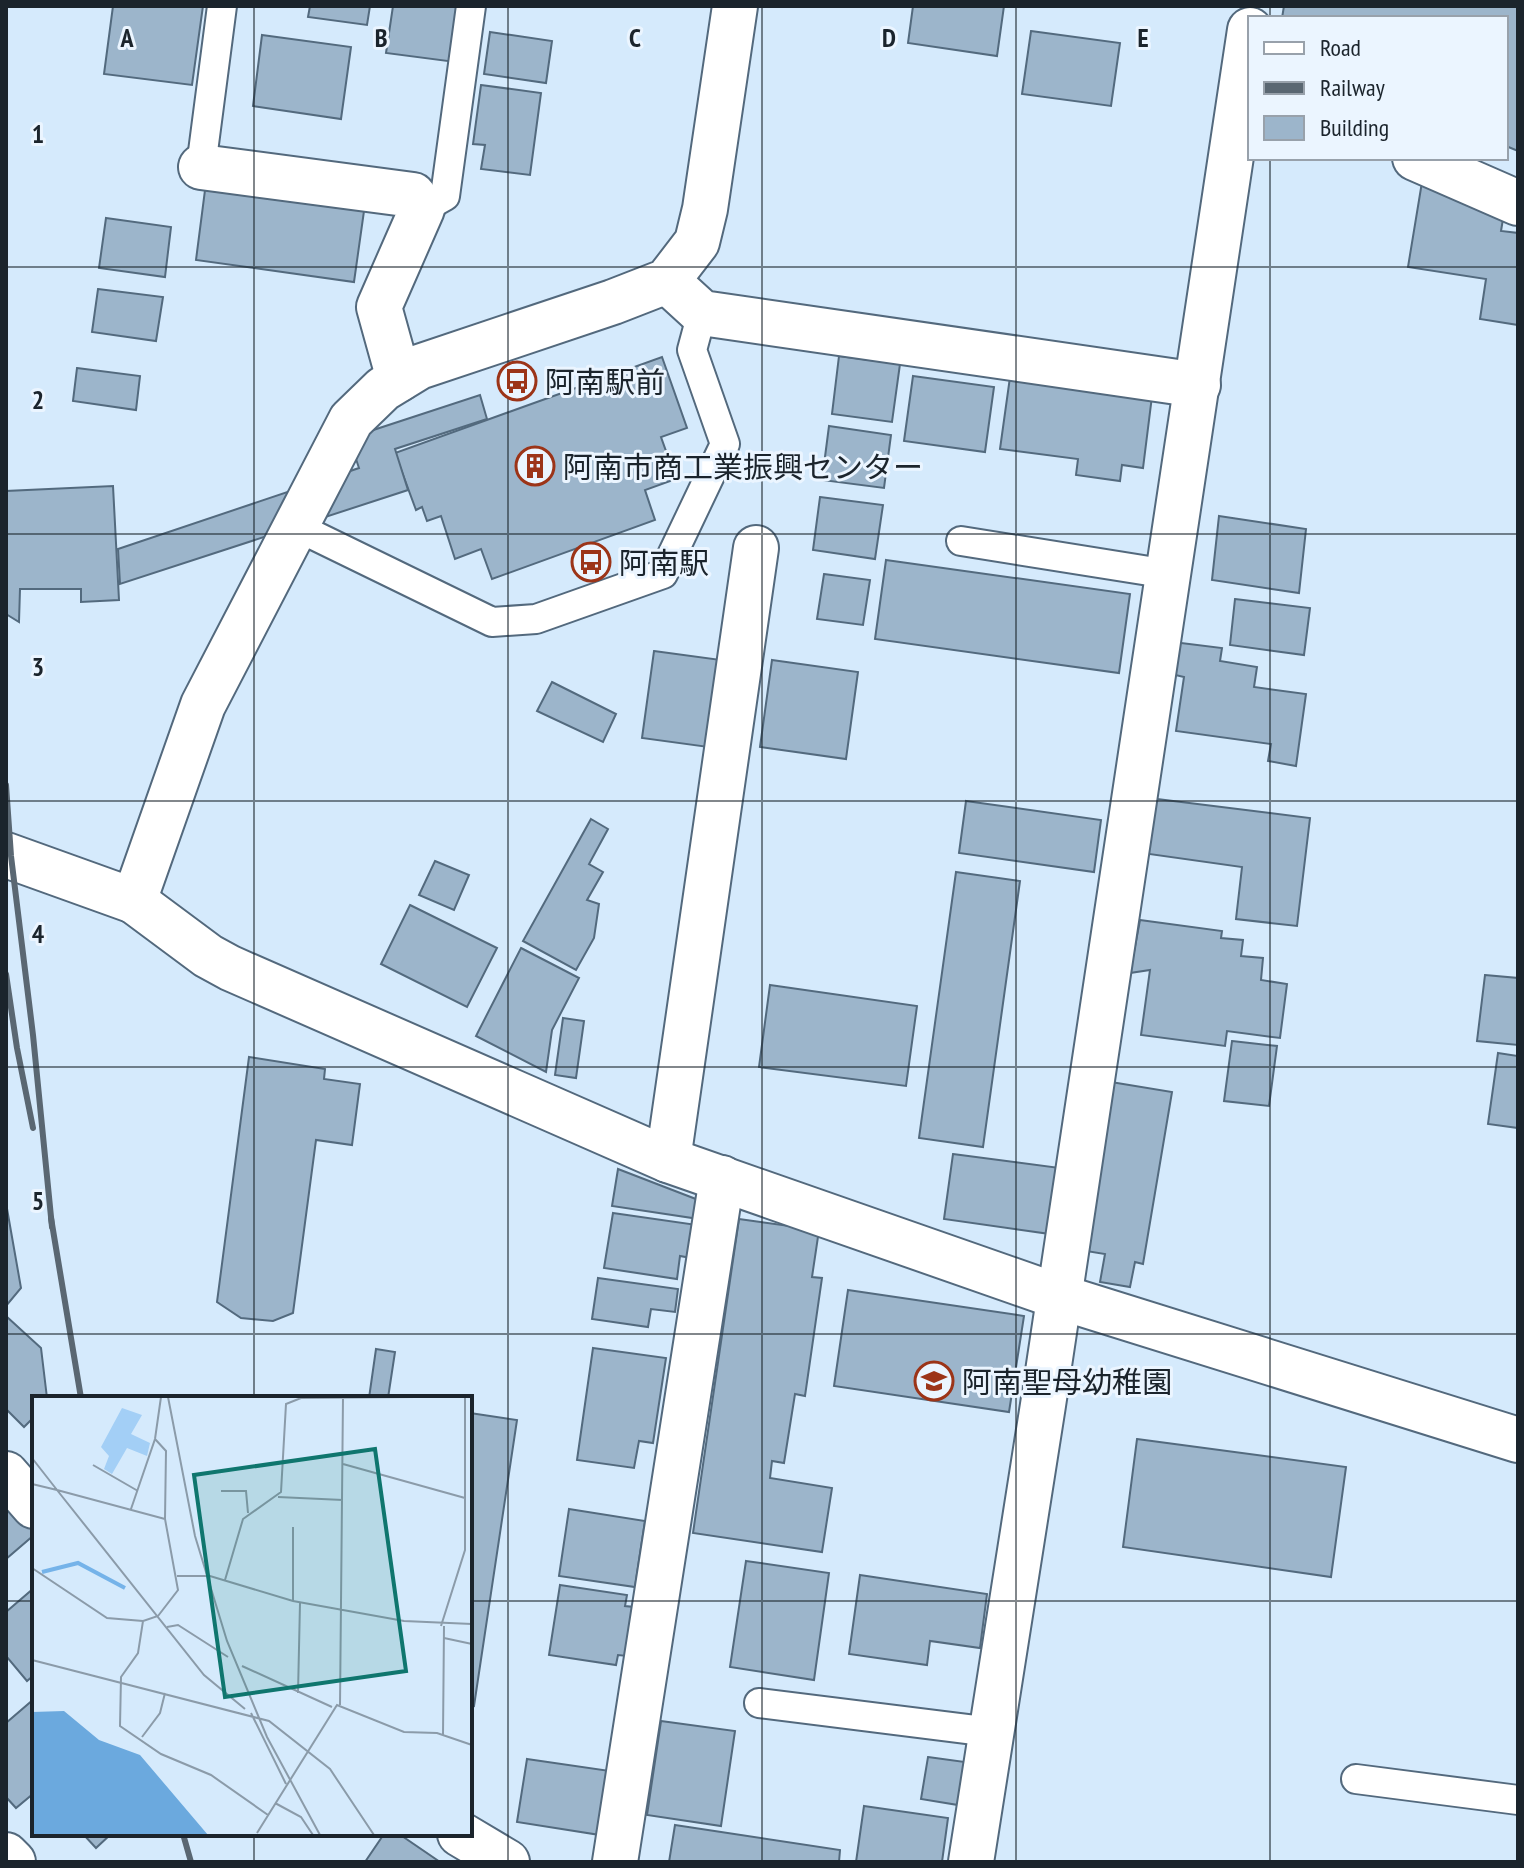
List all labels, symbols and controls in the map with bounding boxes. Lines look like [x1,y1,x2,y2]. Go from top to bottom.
legend [1248,16,1508,160]
text: A [119,21,134,54]
text: B [375,21,388,54]
text: C [629,21,641,54]
text: D [882,21,896,54]
text: E [1137,21,1149,54]
text: Road [1320,32,1361,63]
text: Railway [1320,72,1385,103]
text: Building [1320,112,1389,143]
text: 1 [32,117,44,150]
bus stop icon: 阿南駅前 [496,360,538,402]
place label: 阿南駅前 [545,362,665,401]
text: 2 [32,383,44,416]
building icon: 阿南市商工業振興センター [514,445,556,487]
place label: 阿南市商工業振興センター [563,447,923,486]
bus stop icon: 阿南駅 [570,541,612,583]
place label: 阿南駅 [619,543,709,582]
text: 3 [32,650,44,683]
text: 4 [32,917,45,950]
text: 5 [32,1184,44,1217]
school or university icon: 阿南聖母幼稚園 [913,1360,955,1402]
place label: 阿南聖母幼稚園 [962,1362,1172,1401]
inset map [32,1396,472,1836]

